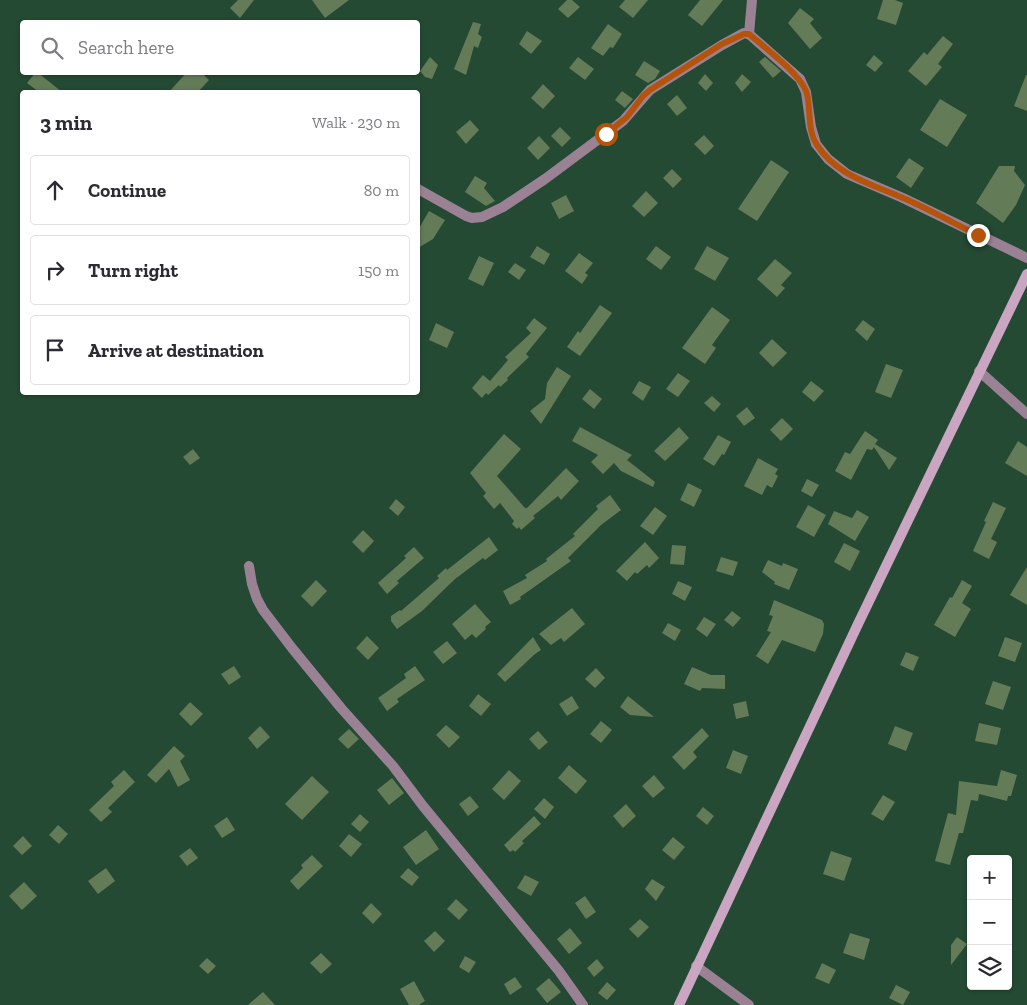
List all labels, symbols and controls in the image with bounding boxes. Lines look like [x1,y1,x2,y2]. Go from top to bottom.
search box [20,20,420,75]
icon: search [38,34,66,62]
text: Search here [78,36,174,59]
text: 3 min [40,110,92,135]
text: Walk · 230 m [312,113,400,132]
route start [595,123,618,146]
icon: ahead [41,176,69,204]
text: Continue [88,179,166,202]
text: 80 m [364,181,399,200]
route end [967,224,990,247]
icon: right [41,256,69,284]
text: Turn right [88,259,178,282]
text: 150 m [358,261,399,280]
icon: arrive [41,336,69,364]
text: Arrive at destination [88,339,264,362]
map controls [967,855,1012,990]
button: + [967,855,1012,900]
button: − [967,900,1012,945]
button: layers [967,945,1012,990]

